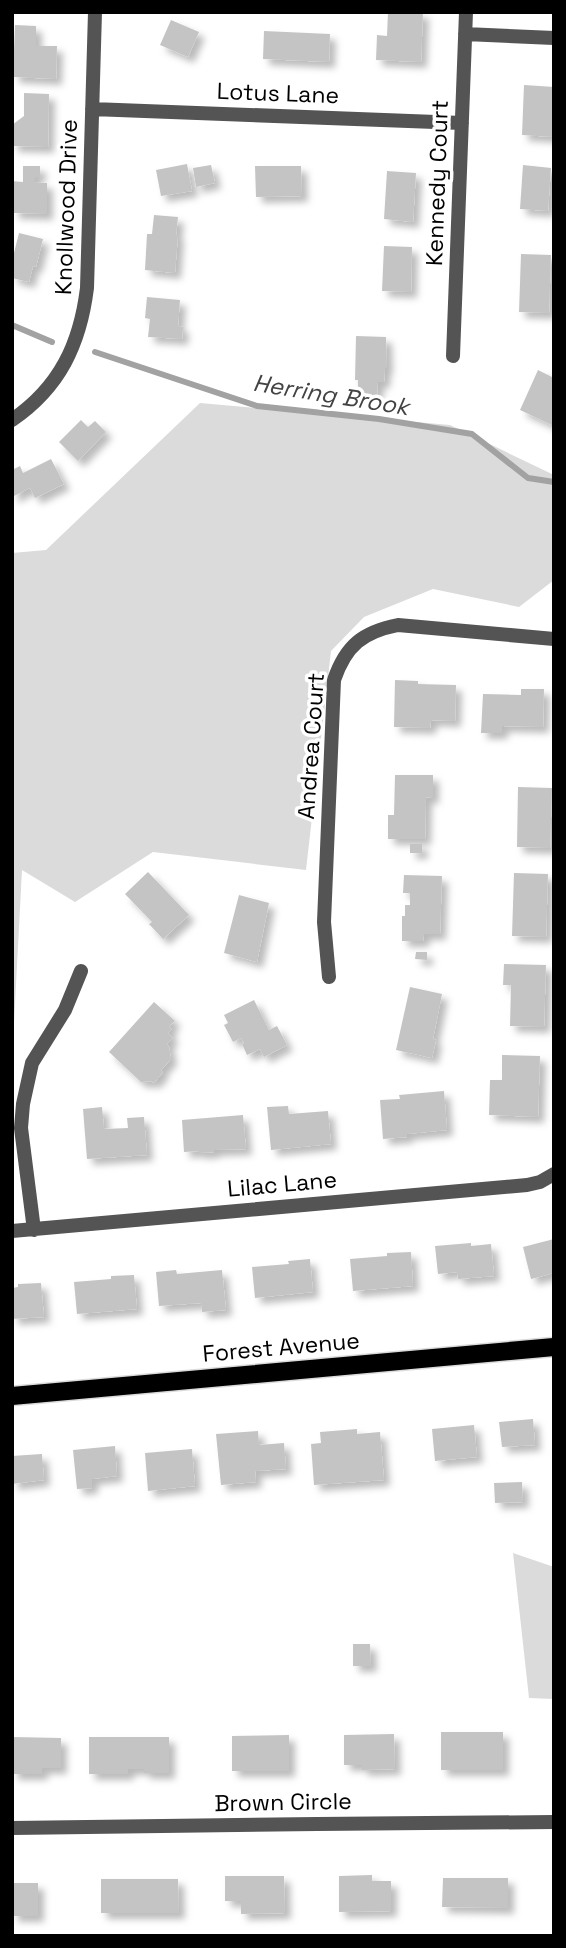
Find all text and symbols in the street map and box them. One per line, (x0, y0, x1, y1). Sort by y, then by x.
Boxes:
street label: Lotus Lane (216, 76, 340, 110)
street label: Kennedy Court (419, 99, 455, 267)
street label: Knollwood Drive (48, 118, 84, 296)
water label: Herring Brook (251, 367, 414, 423)
street label: Andrea Court (291, 672, 331, 820)
street label: Lilac Lane (226, 1164, 338, 1204)
street label: Forest Avenue (201, 1325, 361, 1369)
street label: Brown Circle (214, 1786, 352, 1818)

